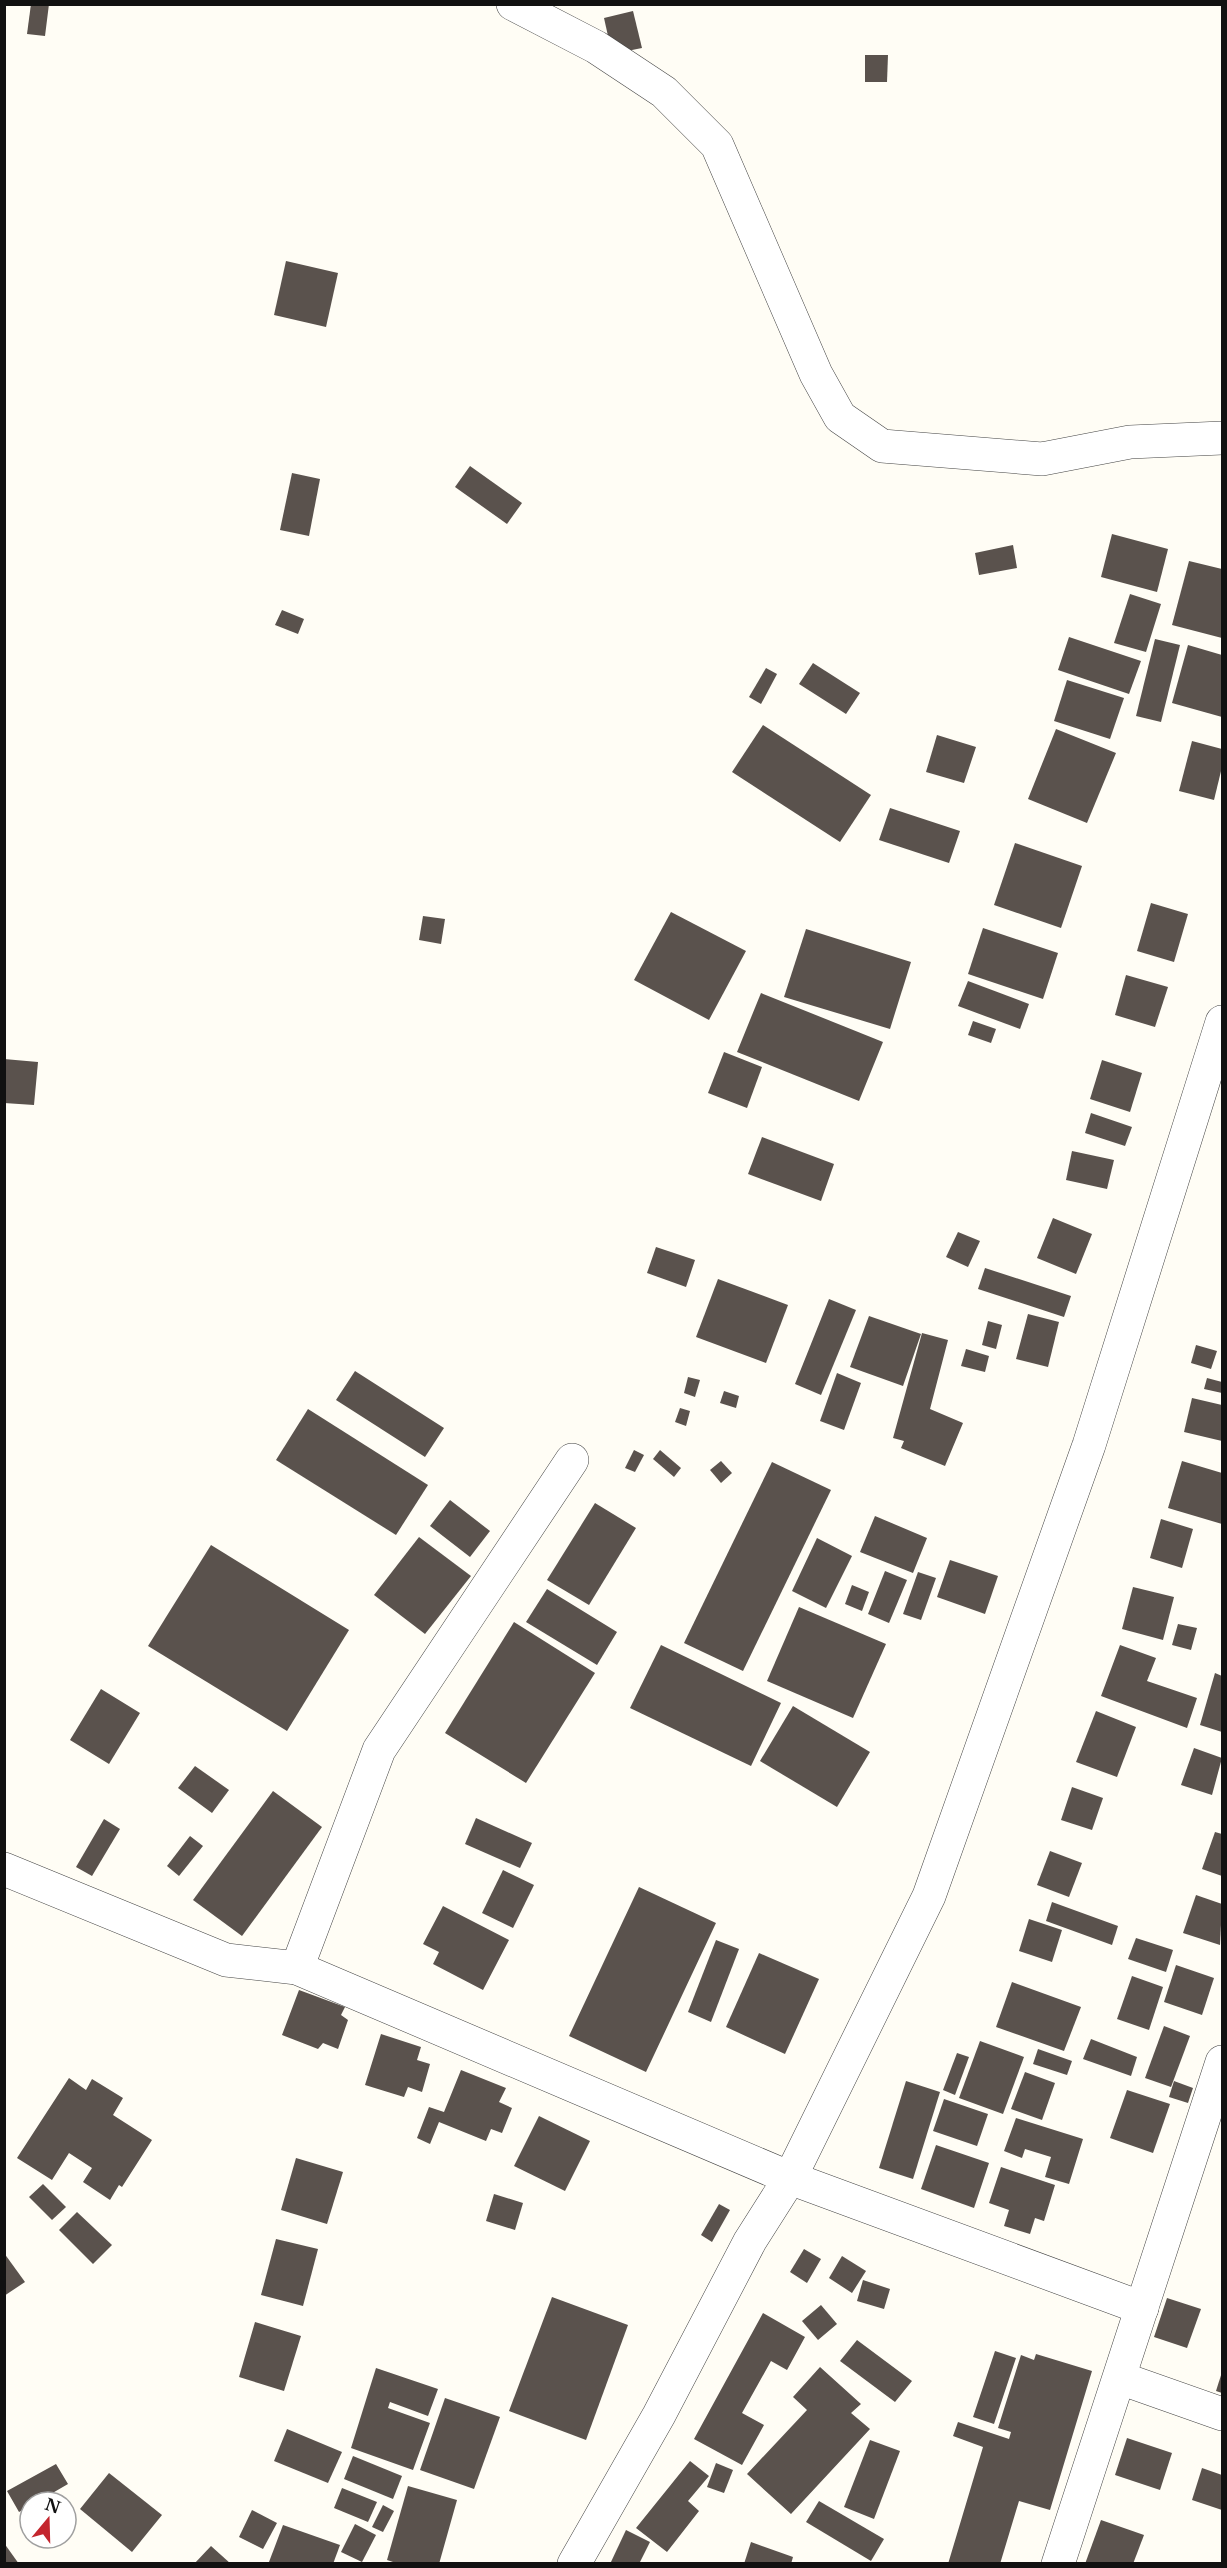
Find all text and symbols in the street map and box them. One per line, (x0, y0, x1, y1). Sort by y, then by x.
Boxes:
north arrow (18, 2490, 78, 2550)
text: N (43, 2494, 63, 2518)

